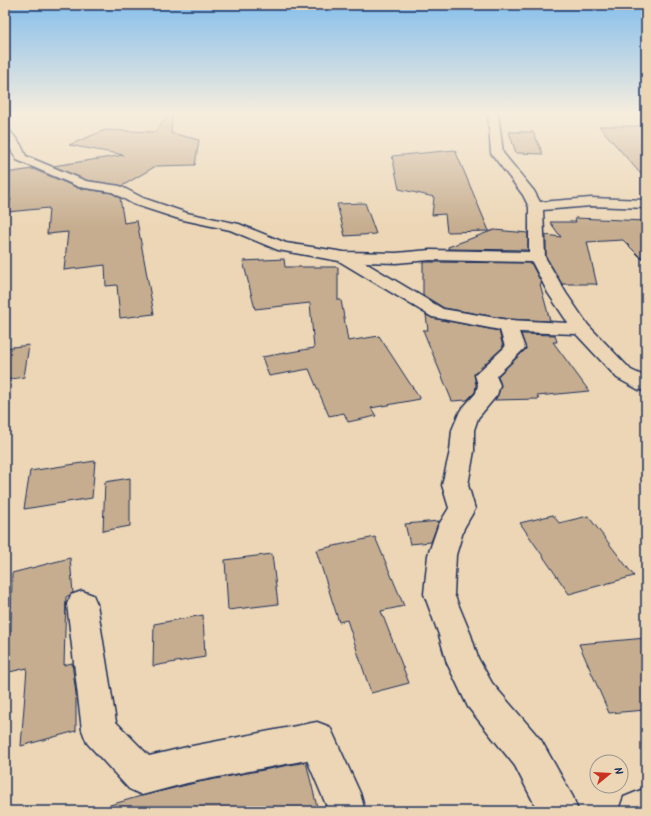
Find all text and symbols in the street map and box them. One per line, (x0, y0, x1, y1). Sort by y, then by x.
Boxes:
north arrow (589, 754, 629, 794)
text: N (608, 765, 627, 777)

